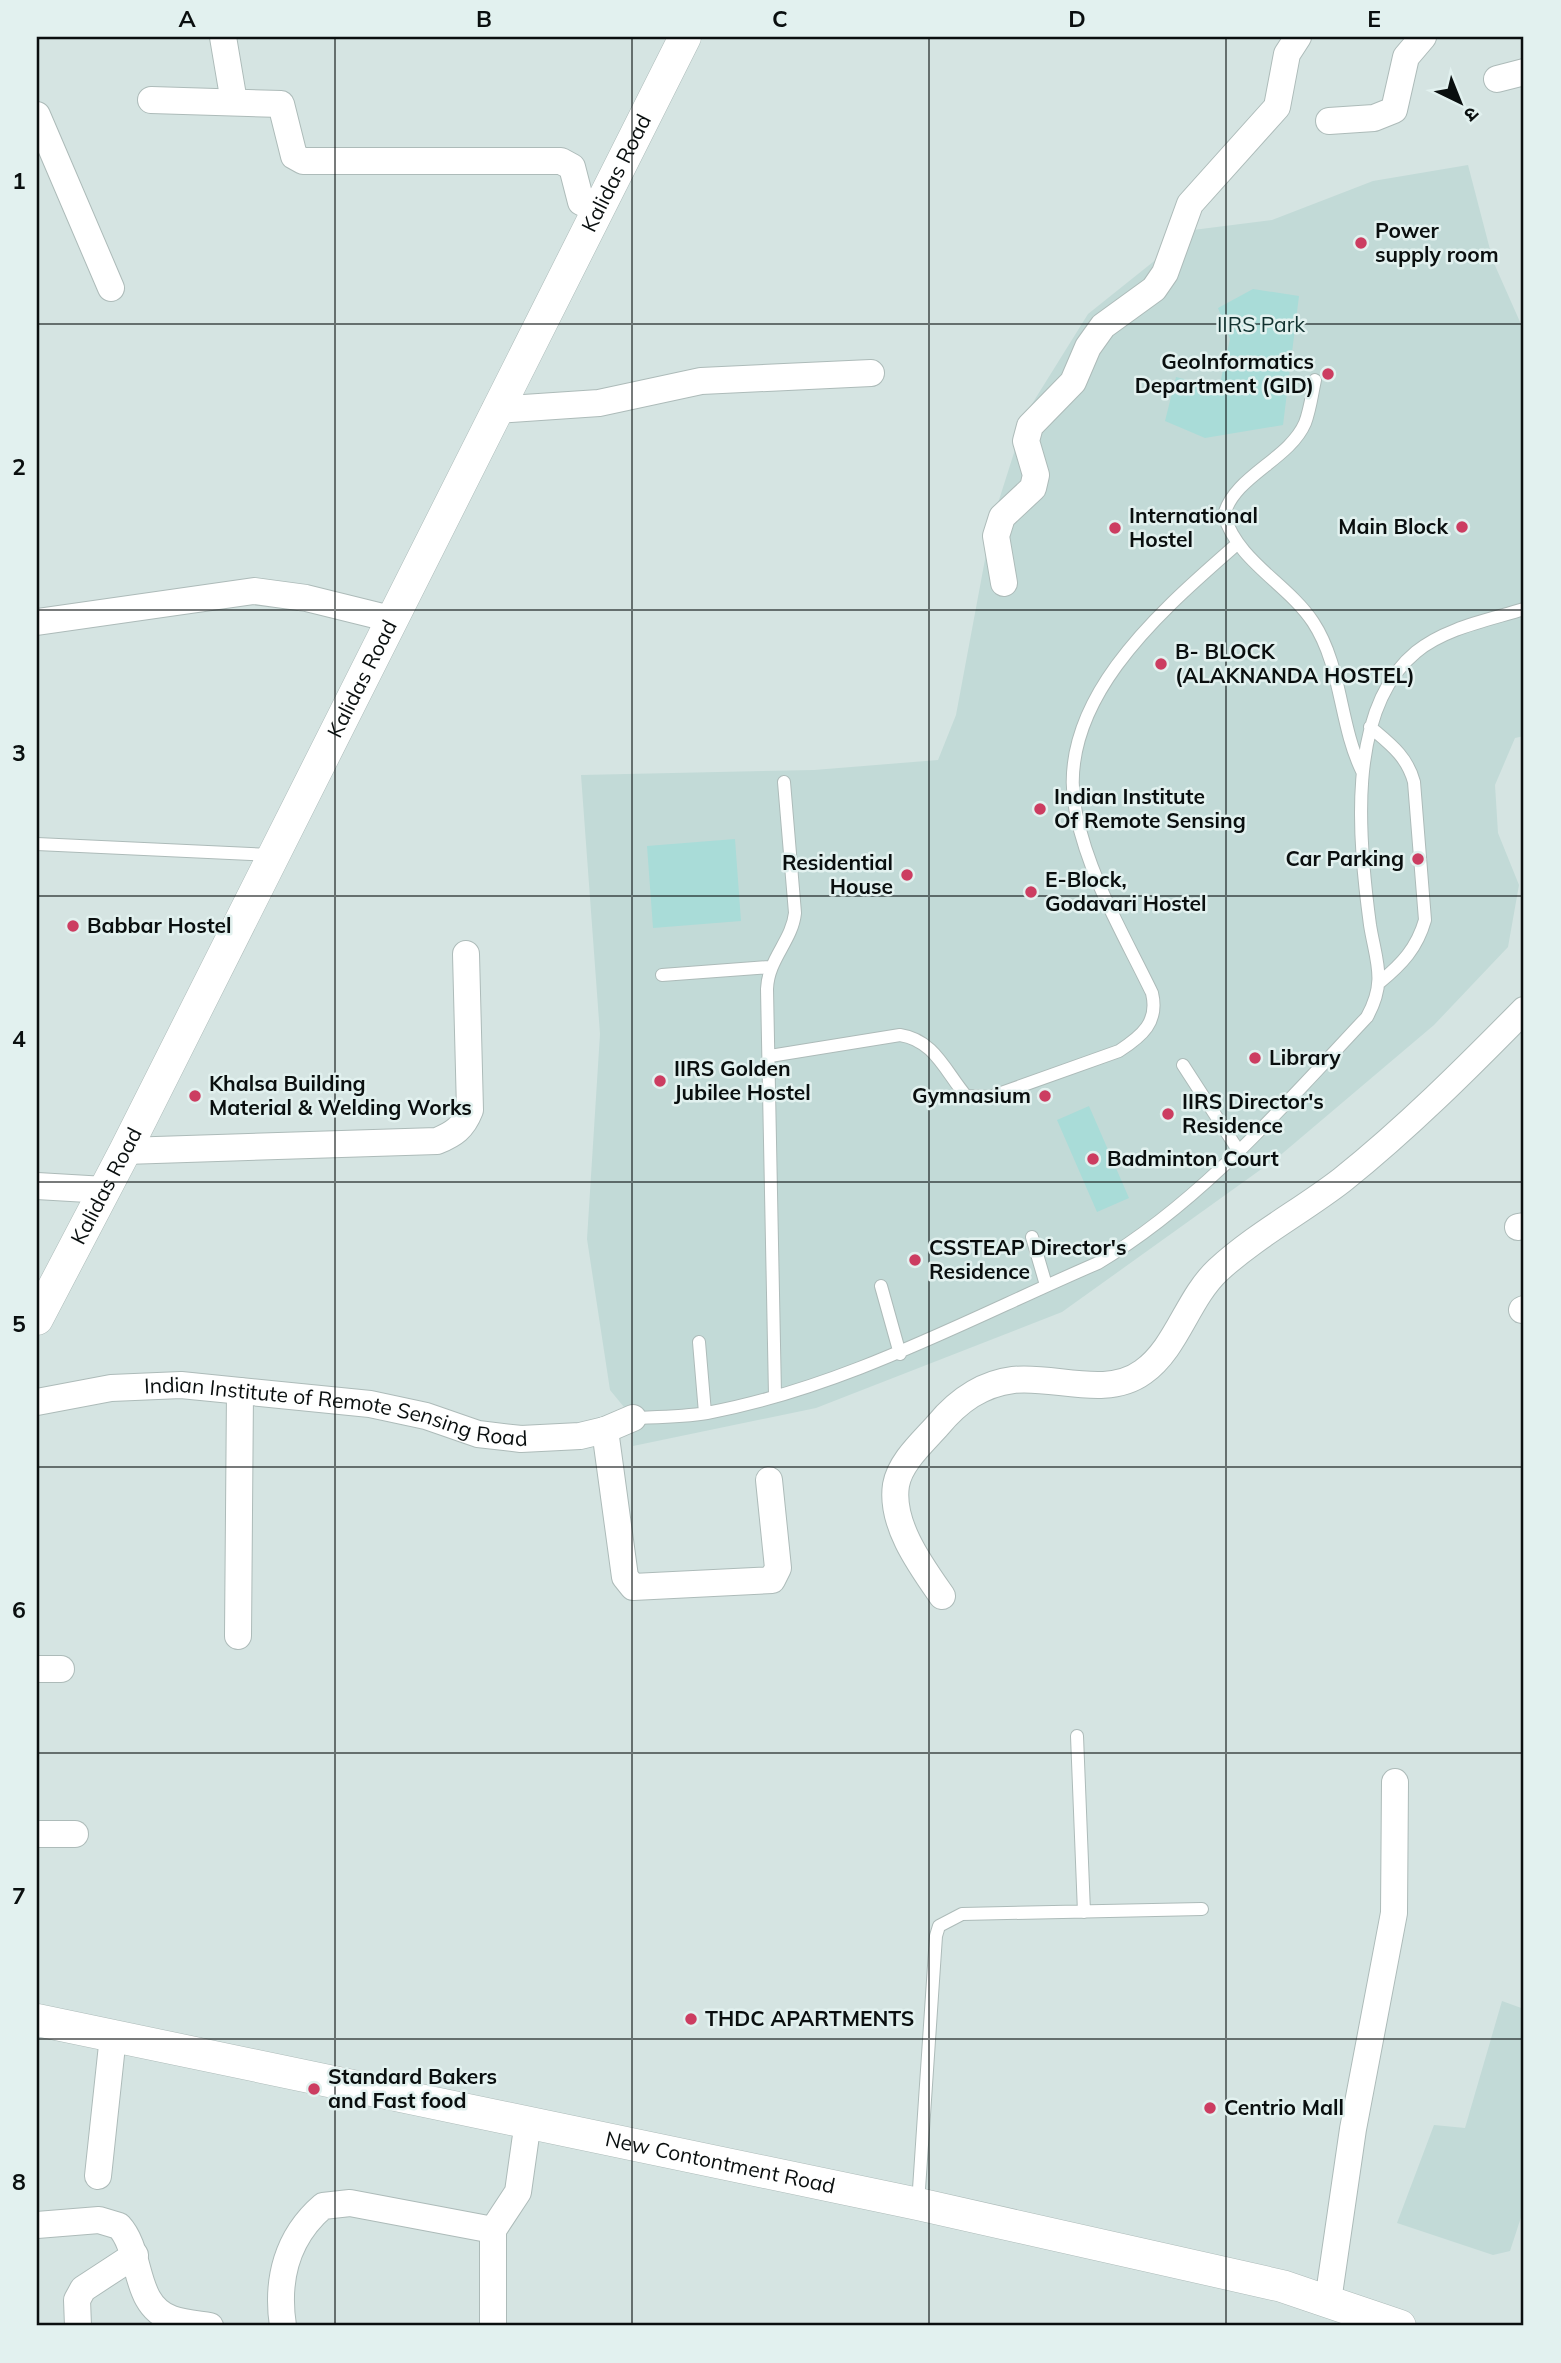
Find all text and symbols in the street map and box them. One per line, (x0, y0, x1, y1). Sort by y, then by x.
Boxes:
text: A (178, 4, 196, 33)
text: B (476, 4, 492, 33)
text: C (772, 4, 788, 33)
text: D (1068, 4, 1086, 33)
text: E (1367, 4, 1381, 33)
north arrow (1424, 66, 1494, 136)
text: उ (1459, 102, 1484, 128)
street label: Kalidas Road (575, 110, 656, 236)
text: 1 (12, 166, 26, 195)
place label: Power supply room (1375, 217, 1499, 267)
marker: Power supply room (1353, 235, 1369, 251)
park label: IIRS Park (1217, 311, 1305, 337)
place label: GeoInformatics Department (GID) (1135, 348, 1314, 398)
marker: GeoInformatics Department (GID) (1320, 366, 1336, 382)
text: 2 (12, 452, 26, 481)
place label: International Hostel (1129, 502, 1258, 552)
place label: Main Block (1338, 513, 1448, 539)
marker: Main Block (1454, 519, 1470, 535)
marker: International Hostel (1107, 520, 1123, 536)
street label: Kalidas Road (321, 615, 402, 742)
place label: B- BLOCK (ALAKNANDA HOSTEL) (1175, 638, 1415, 688)
marker: B- BLOCK (ALAKNANDA HOSTEL) (1153, 656, 1169, 672)
text: 3 (12, 738, 26, 767)
place label: Indian Institute Of Remote Sensing (1054, 783, 1246, 833)
marker: Indian Institute Of Remote Sensing (1032, 801, 1048, 817)
place label: Car Parking (1285, 845, 1404, 871)
place label: Residential House (782, 849, 893, 899)
marker: Car Parking (1410, 851, 1426, 867)
place label: E-Block, Godavari Hostel (1045, 866, 1207, 916)
marker: Residential House (899, 867, 915, 883)
marker: E-Block, Godavari Hostel (1023, 884, 1039, 900)
place label: Babbar Hostel (87, 912, 232, 938)
marker: Babbar Hostel (65, 918, 81, 934)
text: 4 (12, 1024, 26, 1053)
place label: Library (1269, 1044, 1341, 1070)
marker: Library (1247, 1050, 1263, 1066)
place label: IIRS Golden Jubilee Hostel (674, 1055, 811, 1105)
place label: Khalsa Building Material & Welding Works (209, 1070, 472, 1120)
marker: IIRS Golden Jubilee Hostel (652, 1073, 668, 1089)
place label: Gymnasium (912, 1082, 1031, 1108)
marker: Khalsa Building Material & Welding Works (187, 1088, 203, 1104)
marker: Gymnasium (1037, 1088, 1053, 1104)
place label: IIRS Director's Residence (1182, 1088, 1324, 1138)
marker: IIRS Director's Residence (1160, 1106, 1176, 1122)
street label: Kalidas Road (64, 1123, 147, 1249)
place label: Badminton Court (1107, 1145, 1279, 1171)
marker: Badminton Court (1085, 1151, 1101, 1167)
place label: CSSTEAP Director's Residence (929, 1234, 1126, 1284)
marker: CSSTEAP Director's Residence (907, 1252, 923, 1268)
text: 5 (12, 1309, 26, 1338)
street label: Indian Institute of Remote Sensing Road (144, 1371, 528, 1451)
text: 6 (12, 1595, 26, 1624)
text: 7 (12, 1881, 26, 1910)
place label: THDC APARTMENTS (705, 2005, 914, 2031)
marker: THDC APARTMENTS (683, 2011, 699, 2027)
place label: Standard Bakers and Fast food (328, 2063, 497, 2113)
marker: Standard Bakers and Fast food (306, 2081, 322, 2097)
place label: Centrio Mall (1224, 2094, 1344, 2120)
marker: Centrio Mall (1202, 2100, 1218, 2116)
street label: New Contontment Road (603, 2125, 838, 2198)
text: 8 (12, 2167, 26, 2196)

